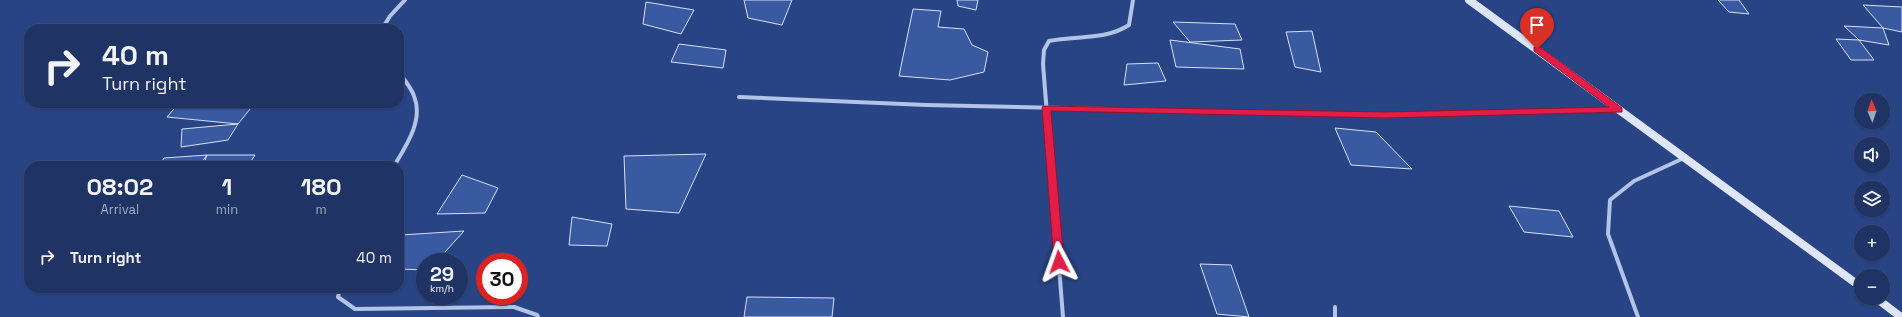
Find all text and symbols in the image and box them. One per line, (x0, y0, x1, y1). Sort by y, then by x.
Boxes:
pin (1520, 8, 1554, 49)
icon: arrive (1526, 14, 1548, 36)
text: 40 m (102, 37, 169, 73)
icon: right (36, 40, 88, 92)
text: Turn right (102, 72, 186, 95)
north arrow (1854, 93, 1890, 129)
map controls (1854, 93, 1890, 305)
button: sound (1854, 137, 1890, 173)
text: 08:02 (86, 171, 153, 202)
text: 1 (222, 171, 232, 202)
text: 180 (301, 171, 341, 202)
button: layers (1854, 181, 1890, 217)
text: Arrival (101, 201, 139, 218)
text: min (216, 201, 238, 218)
text: m (315, 201, 327, 218)
button: + (1854, 225, 1890, 261)
position arrow (1038, 241, 1080, 283)
icon: right (36, 246, 58, 268)
text: Turn right (70, 248, 141, 267)
text: 40 m (356, 248, 392, 267)
speed limit sign: 30 (476, 253, 528, 305)
text: 29 (430, 261, 454, 287)
button: − (1854, 269, 1890, 305)
text: km/h (430, 282, 454, 295)

